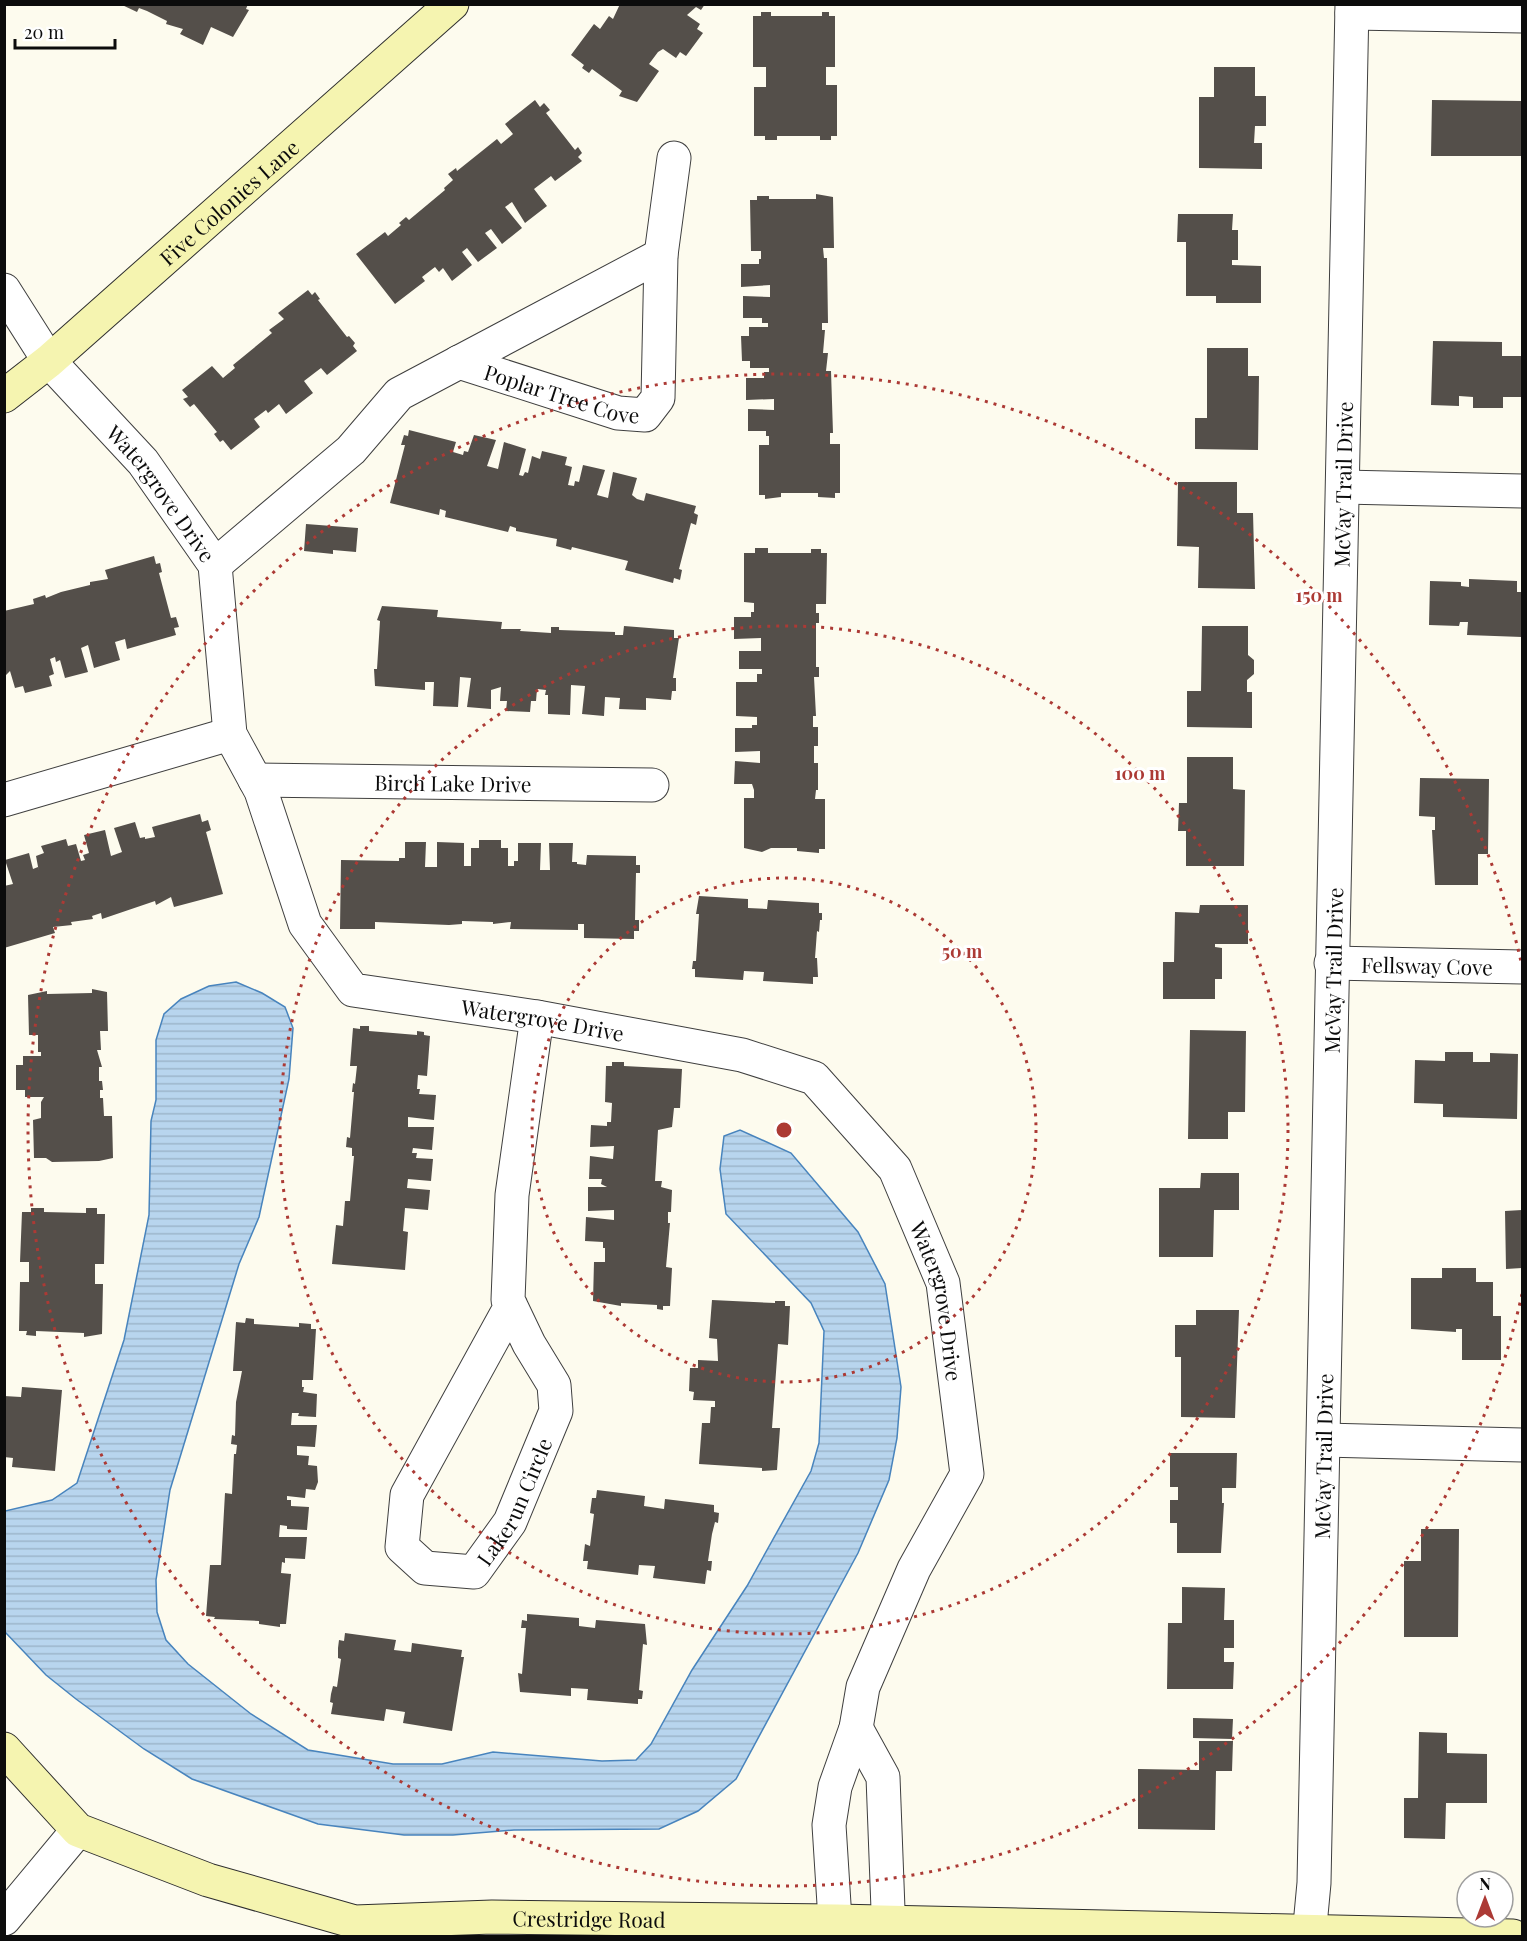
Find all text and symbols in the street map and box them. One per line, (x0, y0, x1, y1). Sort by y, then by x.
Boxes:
scale bar (15, 12, 116, 50)
text: 20 m (24, 20, 64, 44)
street label: Five Colonies Lane (153, 133, 304, 271)
street label: Poplar Tree Cove (481, 357, 640, 429)
street label: McVay Trail Drive (1327, 401, 1358, 568)
street label: Watergrove Drive (100, 418, 222, 567)
text: 150 m (1295, 583, 1343, 607)
text: 100 m (1115, 761, 1166, 785)
street label: Birch Lake Drive (374, 768, 532, 797)
street label: McVay Trail Drive (1317, 887, 1348, 1054)
text: 50 m (942, 939, 983, 963)
street label: Fellsway Cove (1361, 950, 1493, 980)
street label: Watergrove Drive (459, 992, 626, 1047)
centre of rings (774, 1120, 794, 1140)
street label: Watergrove Drive (904, 1216, 969, 1383)
street label: McVay Trail Drive (1307, 1373, 1338, 1540)
street label: Lakerun Circle (469, 1433, 557, 1571)
north arrow (1455, 1869, 1515, 1929)
text: N (1479, 1873, 1491, 1894)
street label: Crestridge Road (512, 1903, 666, 1933)

